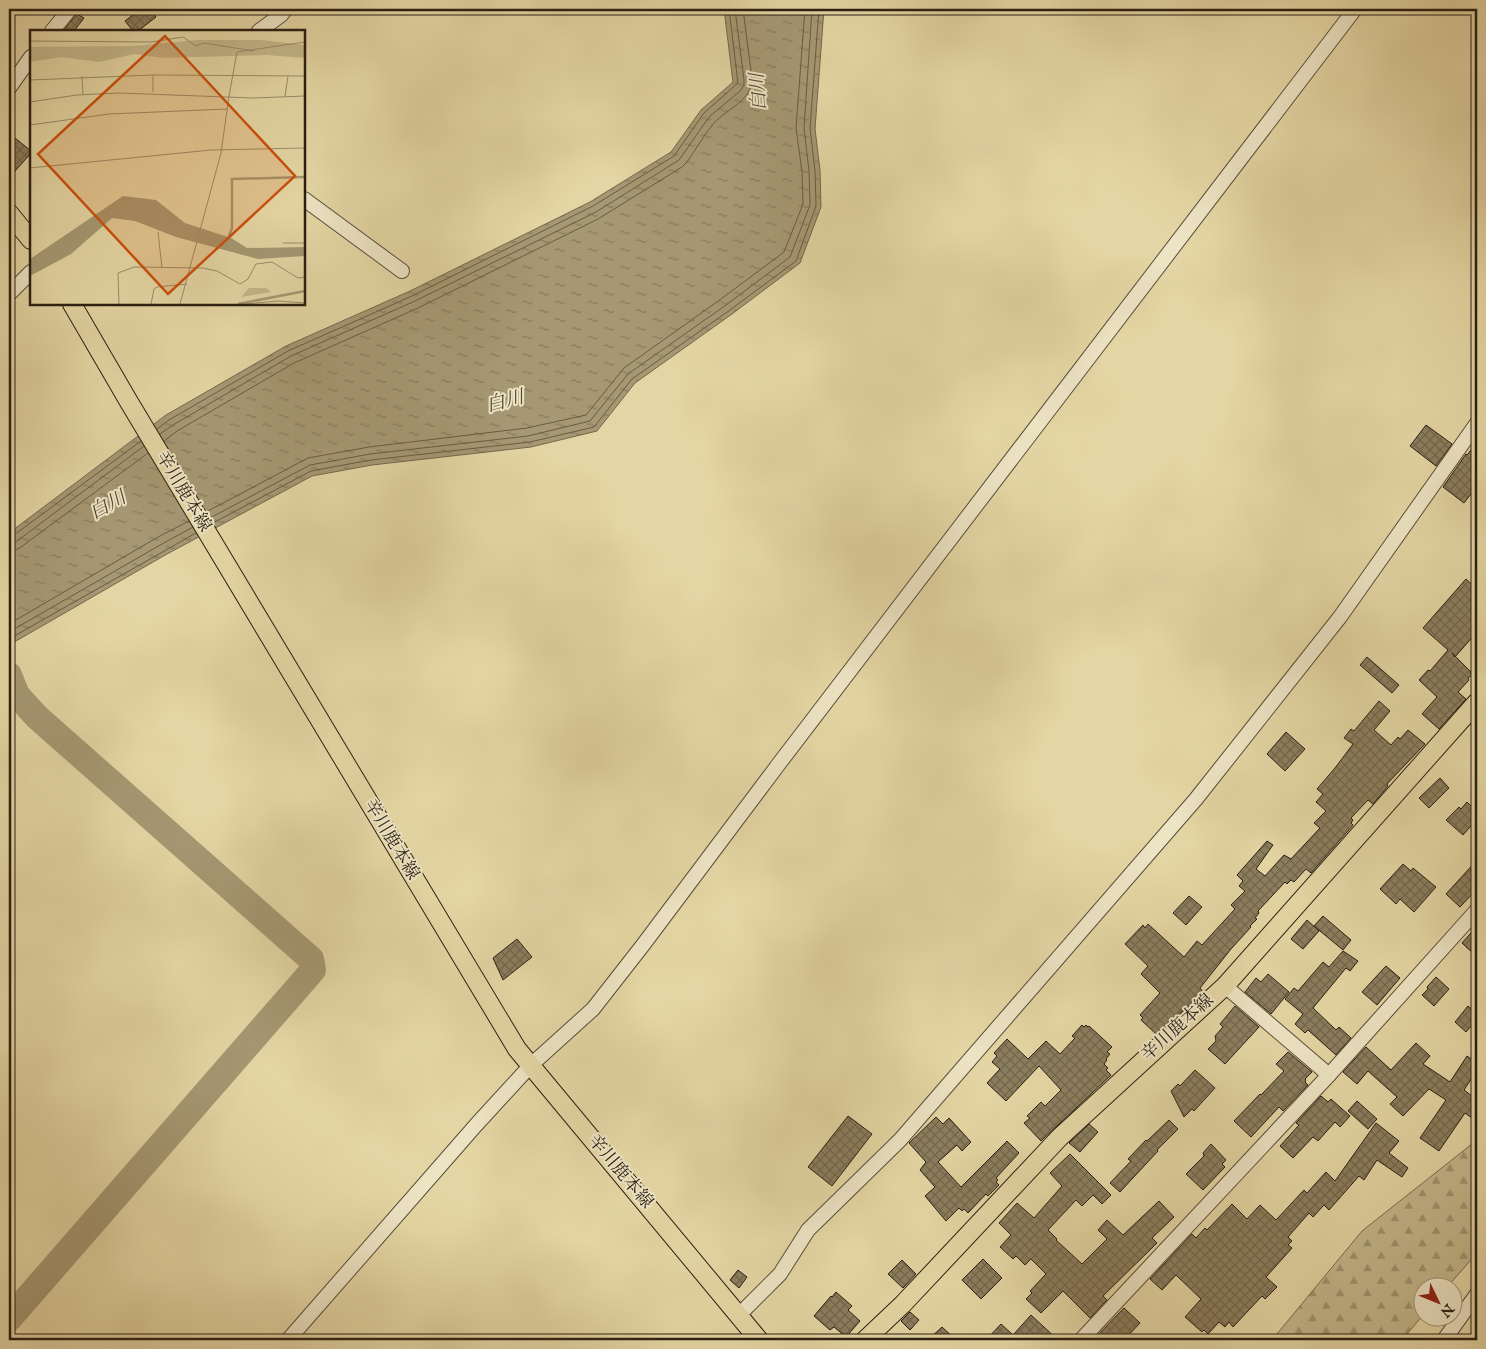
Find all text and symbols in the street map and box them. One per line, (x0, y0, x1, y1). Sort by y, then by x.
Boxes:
inset map (30, 30, 305, 305)
water label: 白川 (746, 70, 772, 112)
water label: 白川 (484, 385, 528, 418)
street label: 辛川鹿本線 (150, 448, 216, 536)
water label: 白川 (86, 485, 132, 526)
street label: 辛川鹿本線 (358, 796, 424, 884)
street label: 辛川鹿本線 (1137, 989, 1219, 1067)
street label: 辛川鹿本線 (582, 1130, 658, 1214)
north arrow (1414, 1276, 1464, 1326)
text: N (1436, 1299, 1458, 1321)

